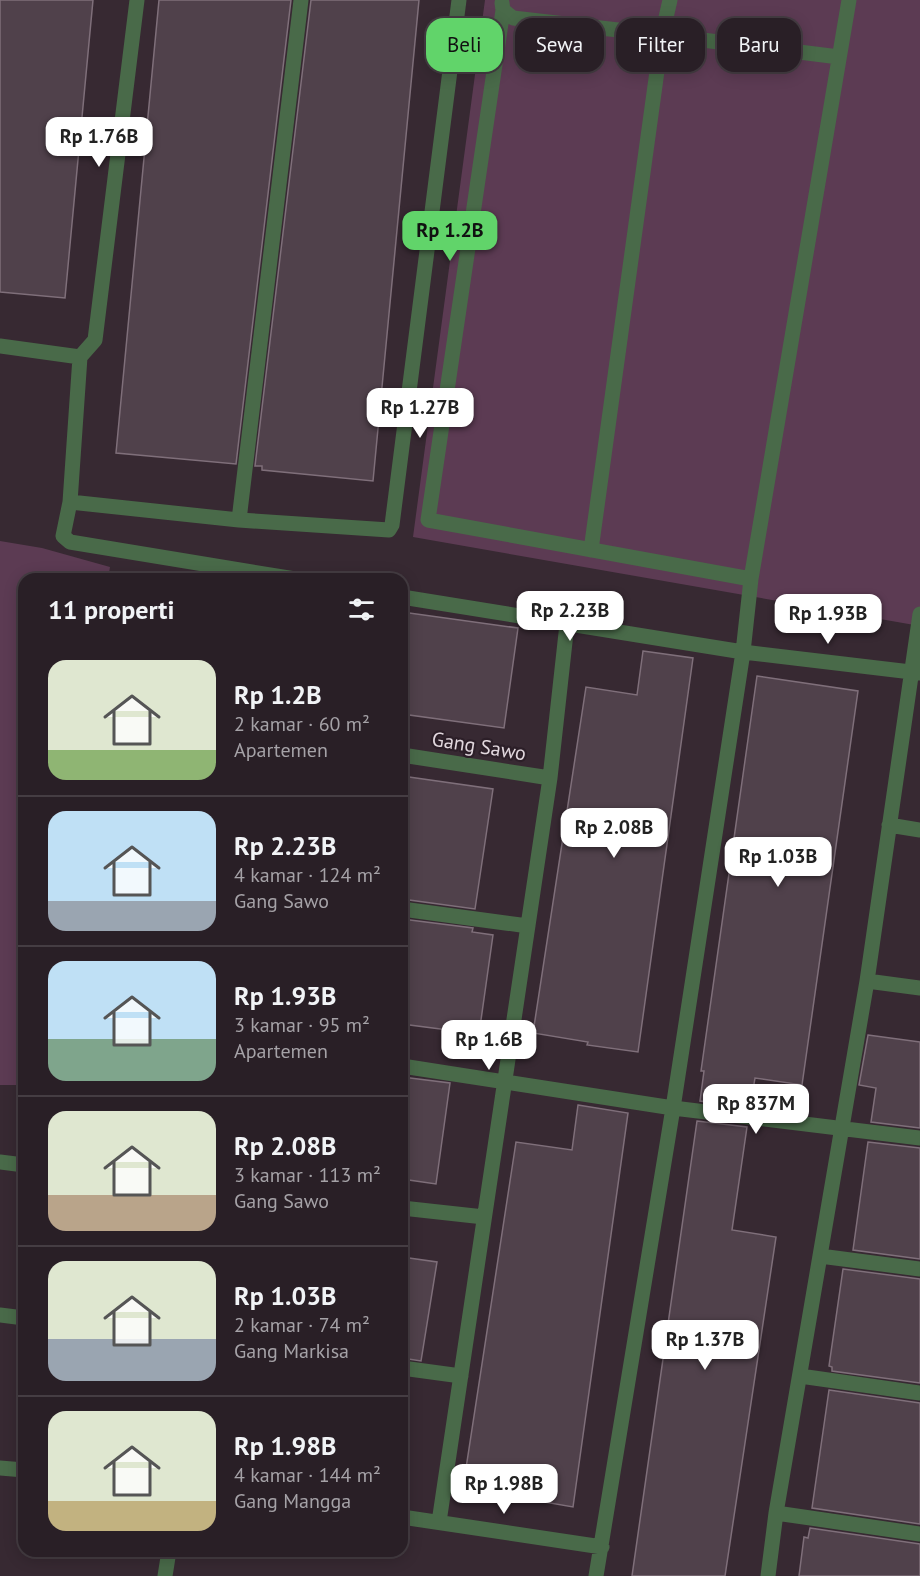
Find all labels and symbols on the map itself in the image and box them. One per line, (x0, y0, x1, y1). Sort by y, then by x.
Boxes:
pin: Rp 1.76B (37, 117, 161, 168)
pin: Rp 1.2B (395, 211, 505, 262)
pin: Rp 1.27B (358, 388, 482, 439)
pin: Rp 2.23B (508, 591, 632, 642)
pin: Rp 1.93B (766, 594, 890, 645)
street label: Gang Sawo (430, 726, 528, 766)
pin: Rp 2.08B (552, 808, 676, 859)
pin: Rp 1.03B (716, 837, 840, 888)
pin: Rp 1.6B (434, 1020, 544, 1071)
pin: Rp 837M (701, 1084, 811, 1135)
pin: Rp 1.37B (643, 1320, 767, 1371)
pin: Rp 1.98B (442, 1464, 566, 1515)

